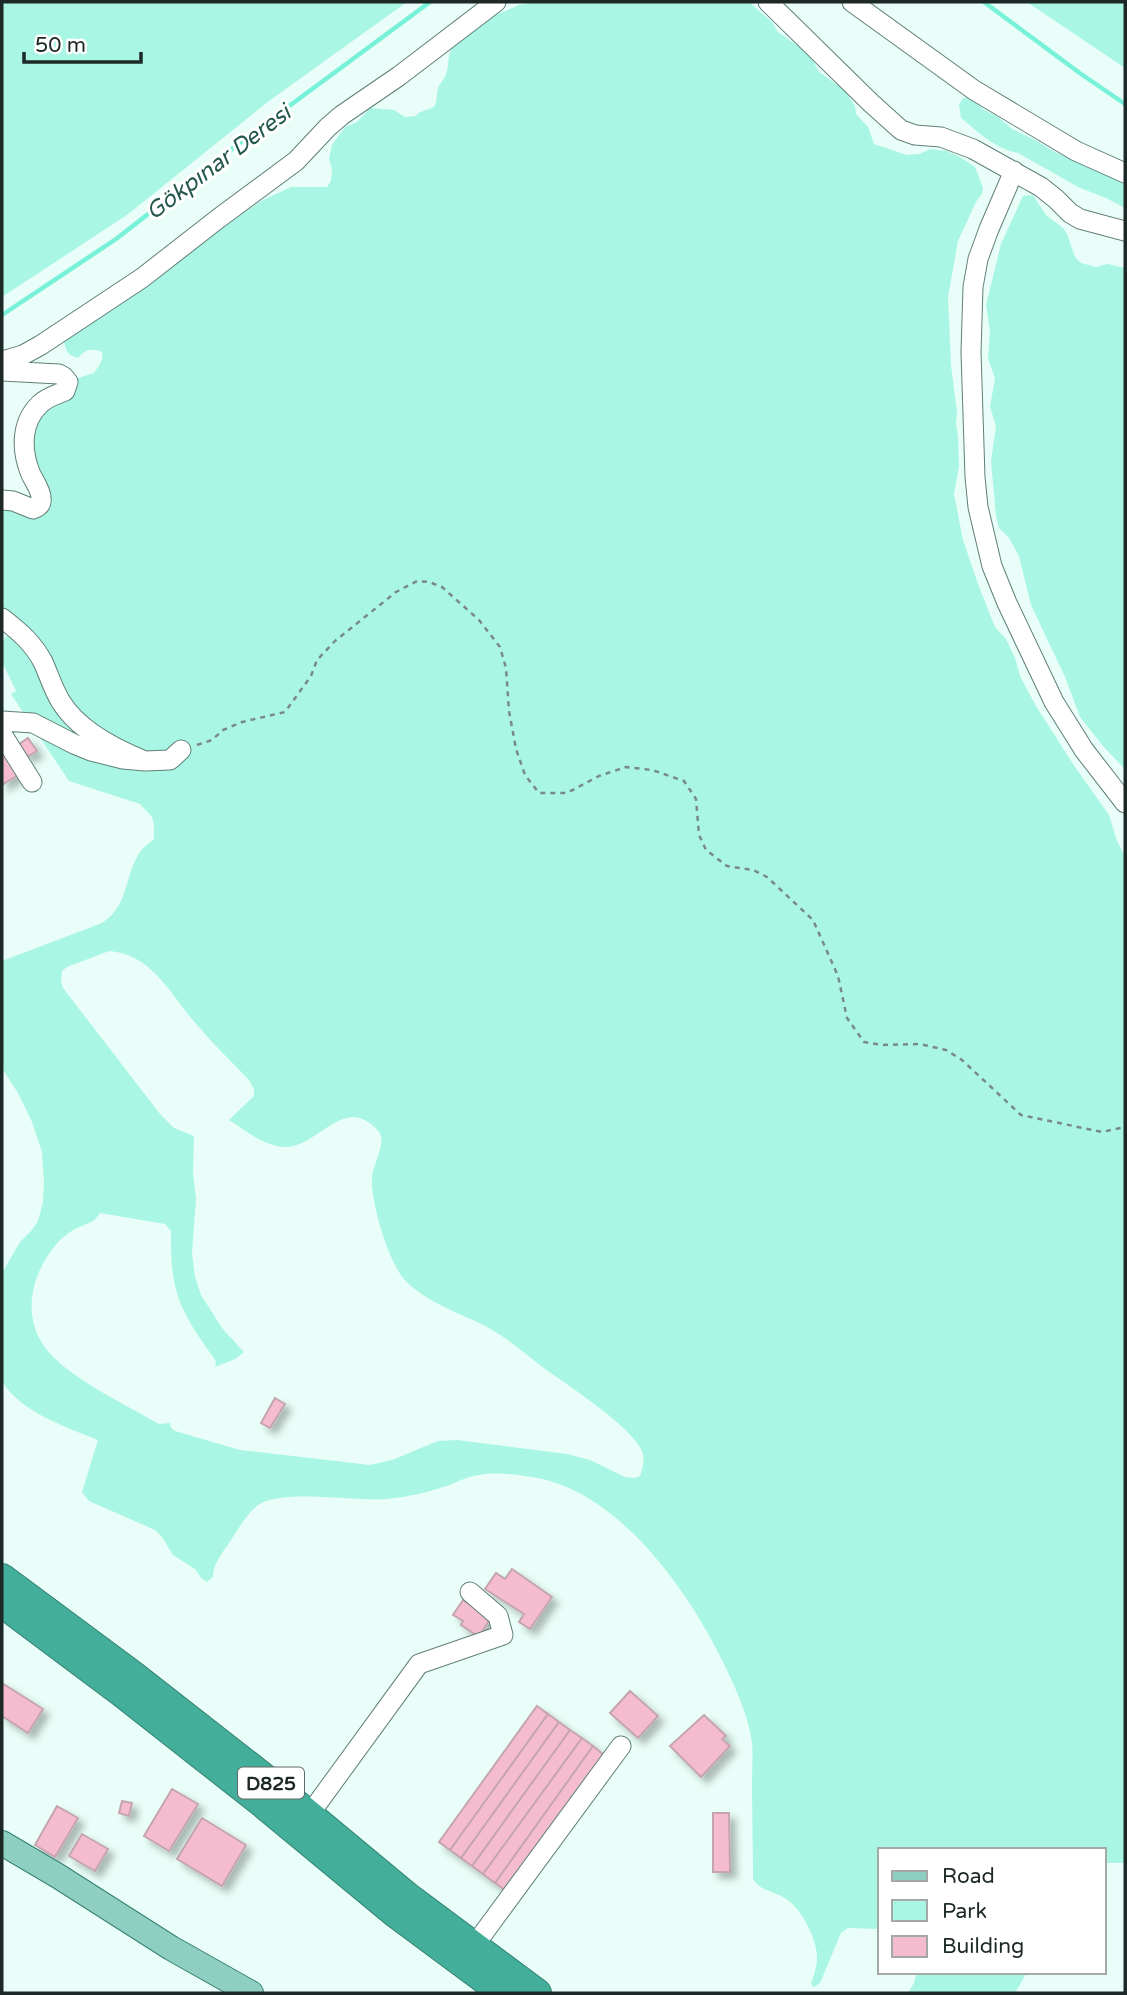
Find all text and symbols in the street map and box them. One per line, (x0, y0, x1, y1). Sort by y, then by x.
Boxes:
scale bar (24, 21, 142, 65)
text: 50 m (35, 33, 86, 58)
water label: Gökpınar Deresi (141, 97, 299, 226)
road number: D825 (238, 1768, 304, 1798)
legend (878, 1848, 1106, 1974)
text: Road (942, 1864, 995, 1889)
text: Park (942, 1899, 987, 1924)
text: Building (942, 1934, 1024, 1959)

